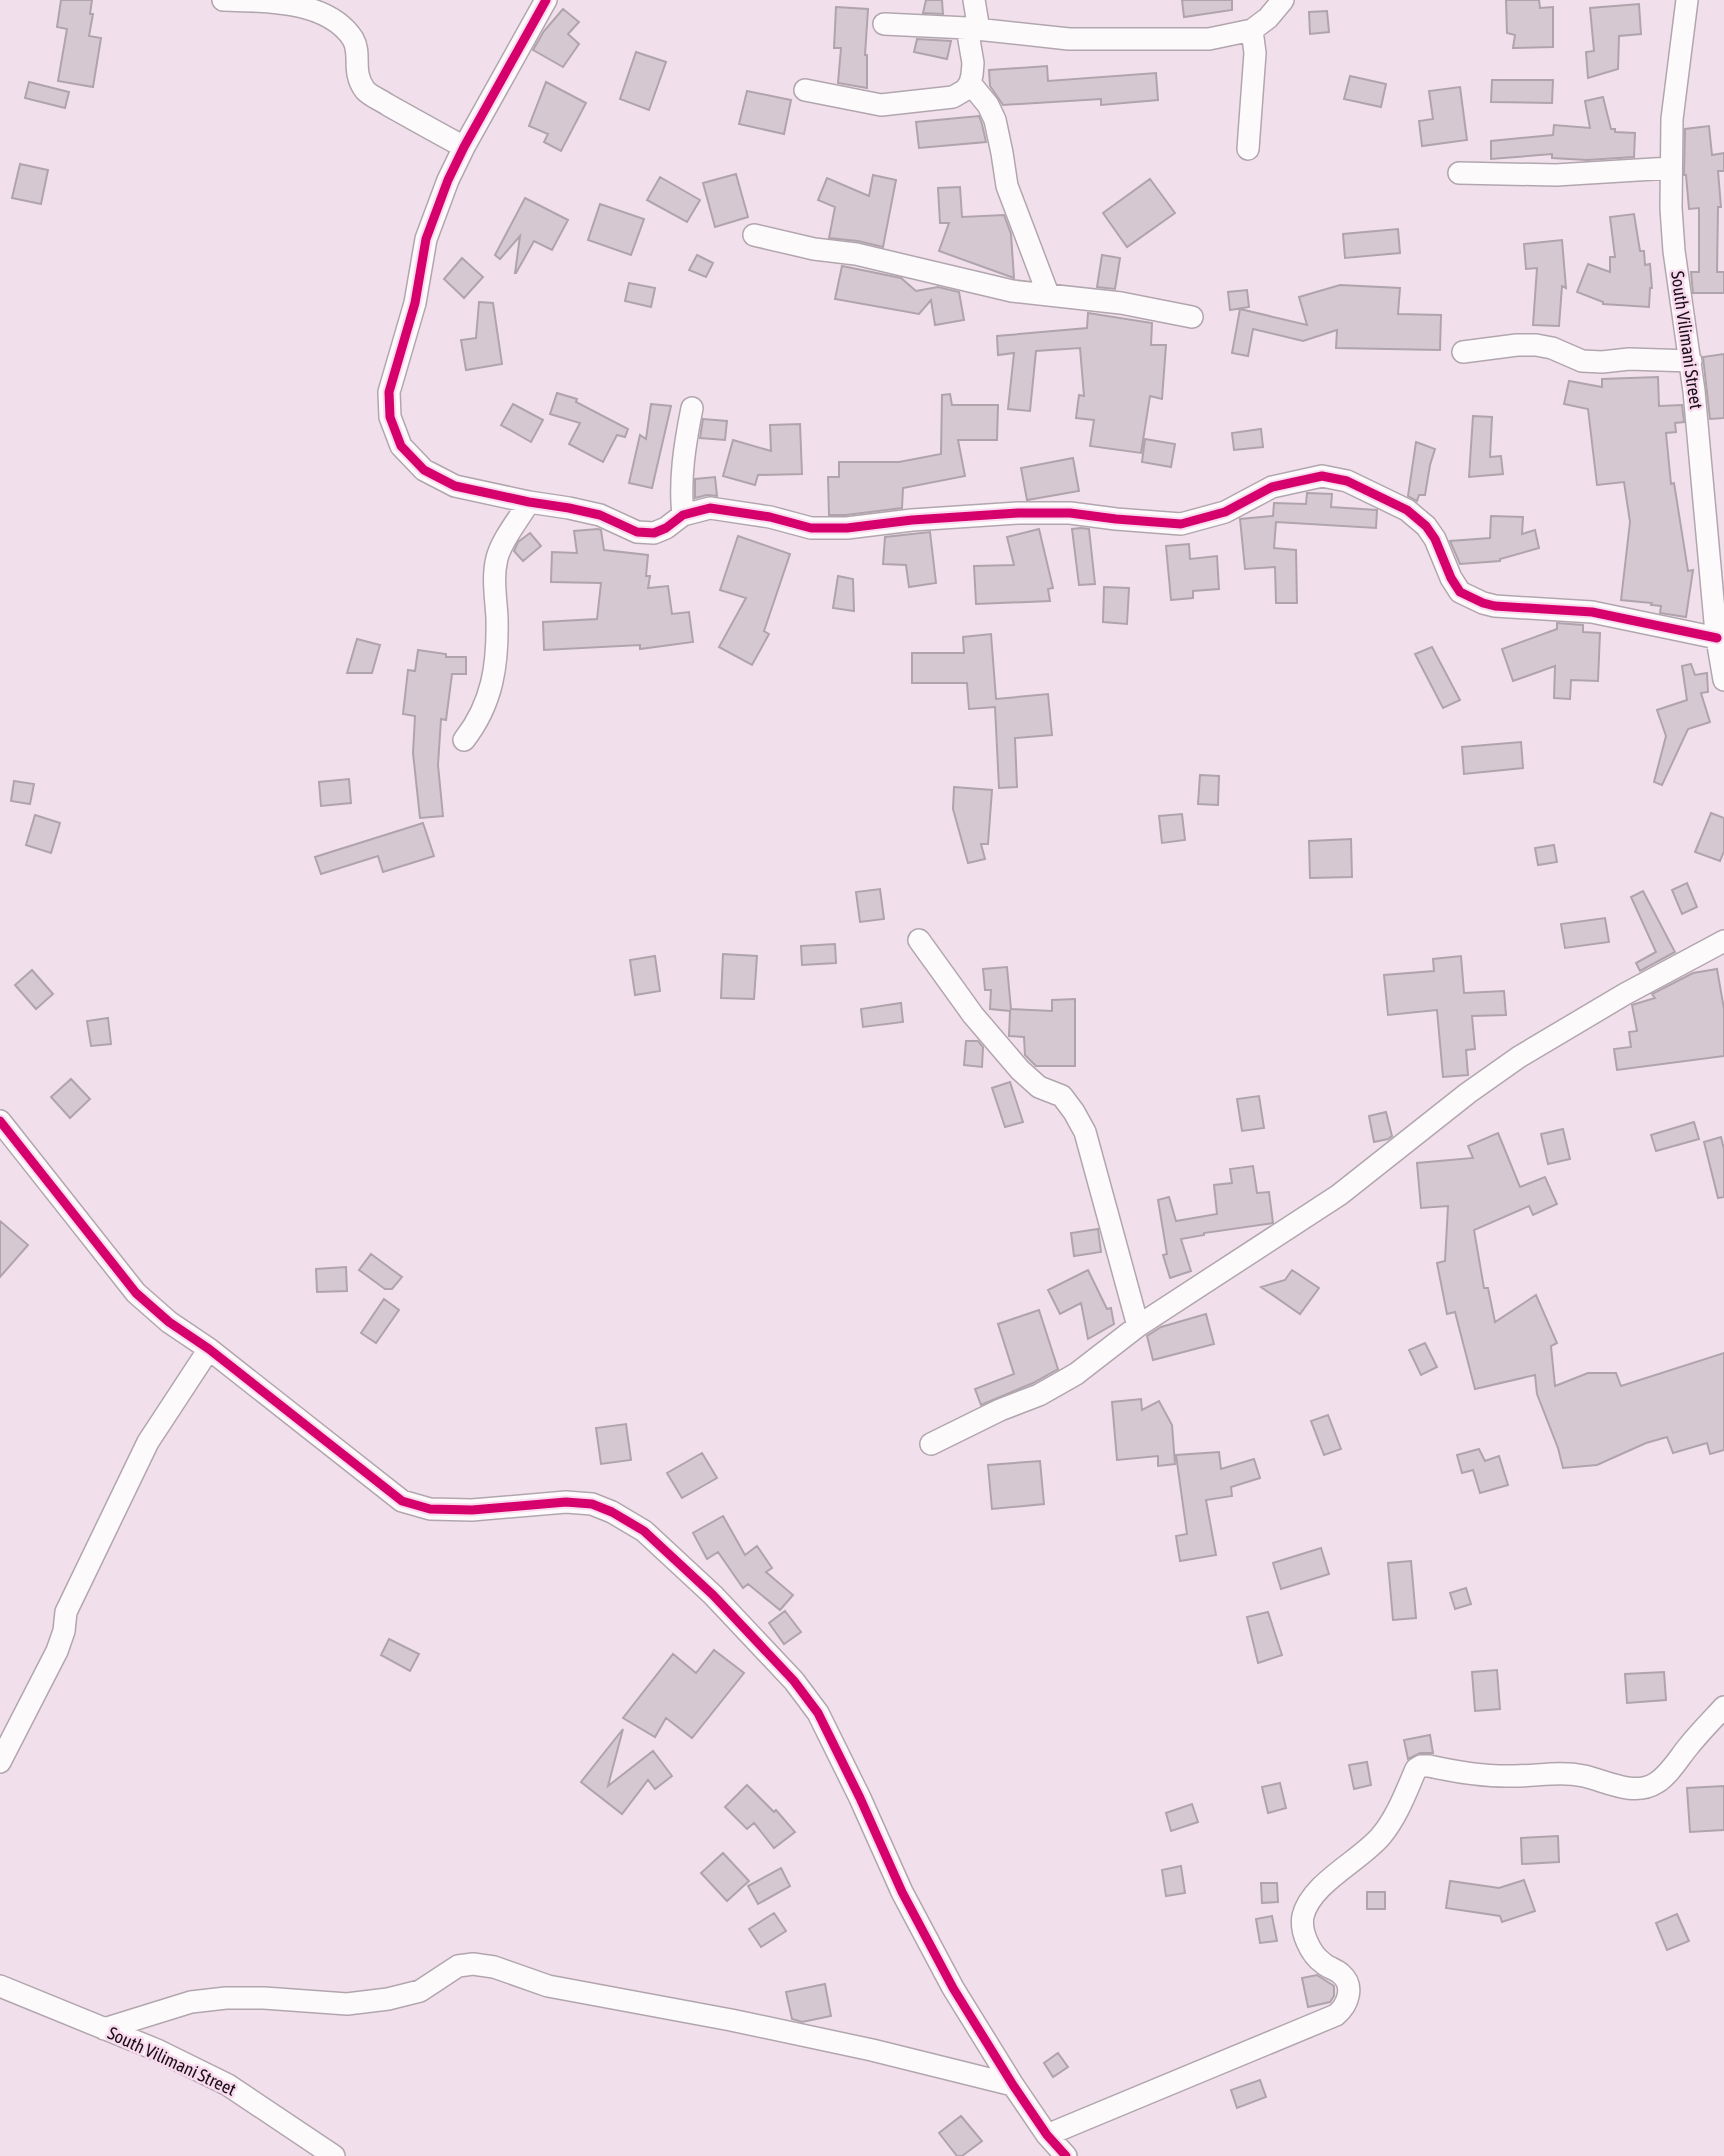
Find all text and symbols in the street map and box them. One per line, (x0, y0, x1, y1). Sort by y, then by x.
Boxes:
street label: South Vilimani Street (1667, 270, 1707, 410)
street label: South Vilimani Street (105, 2022, 239, 2100)

